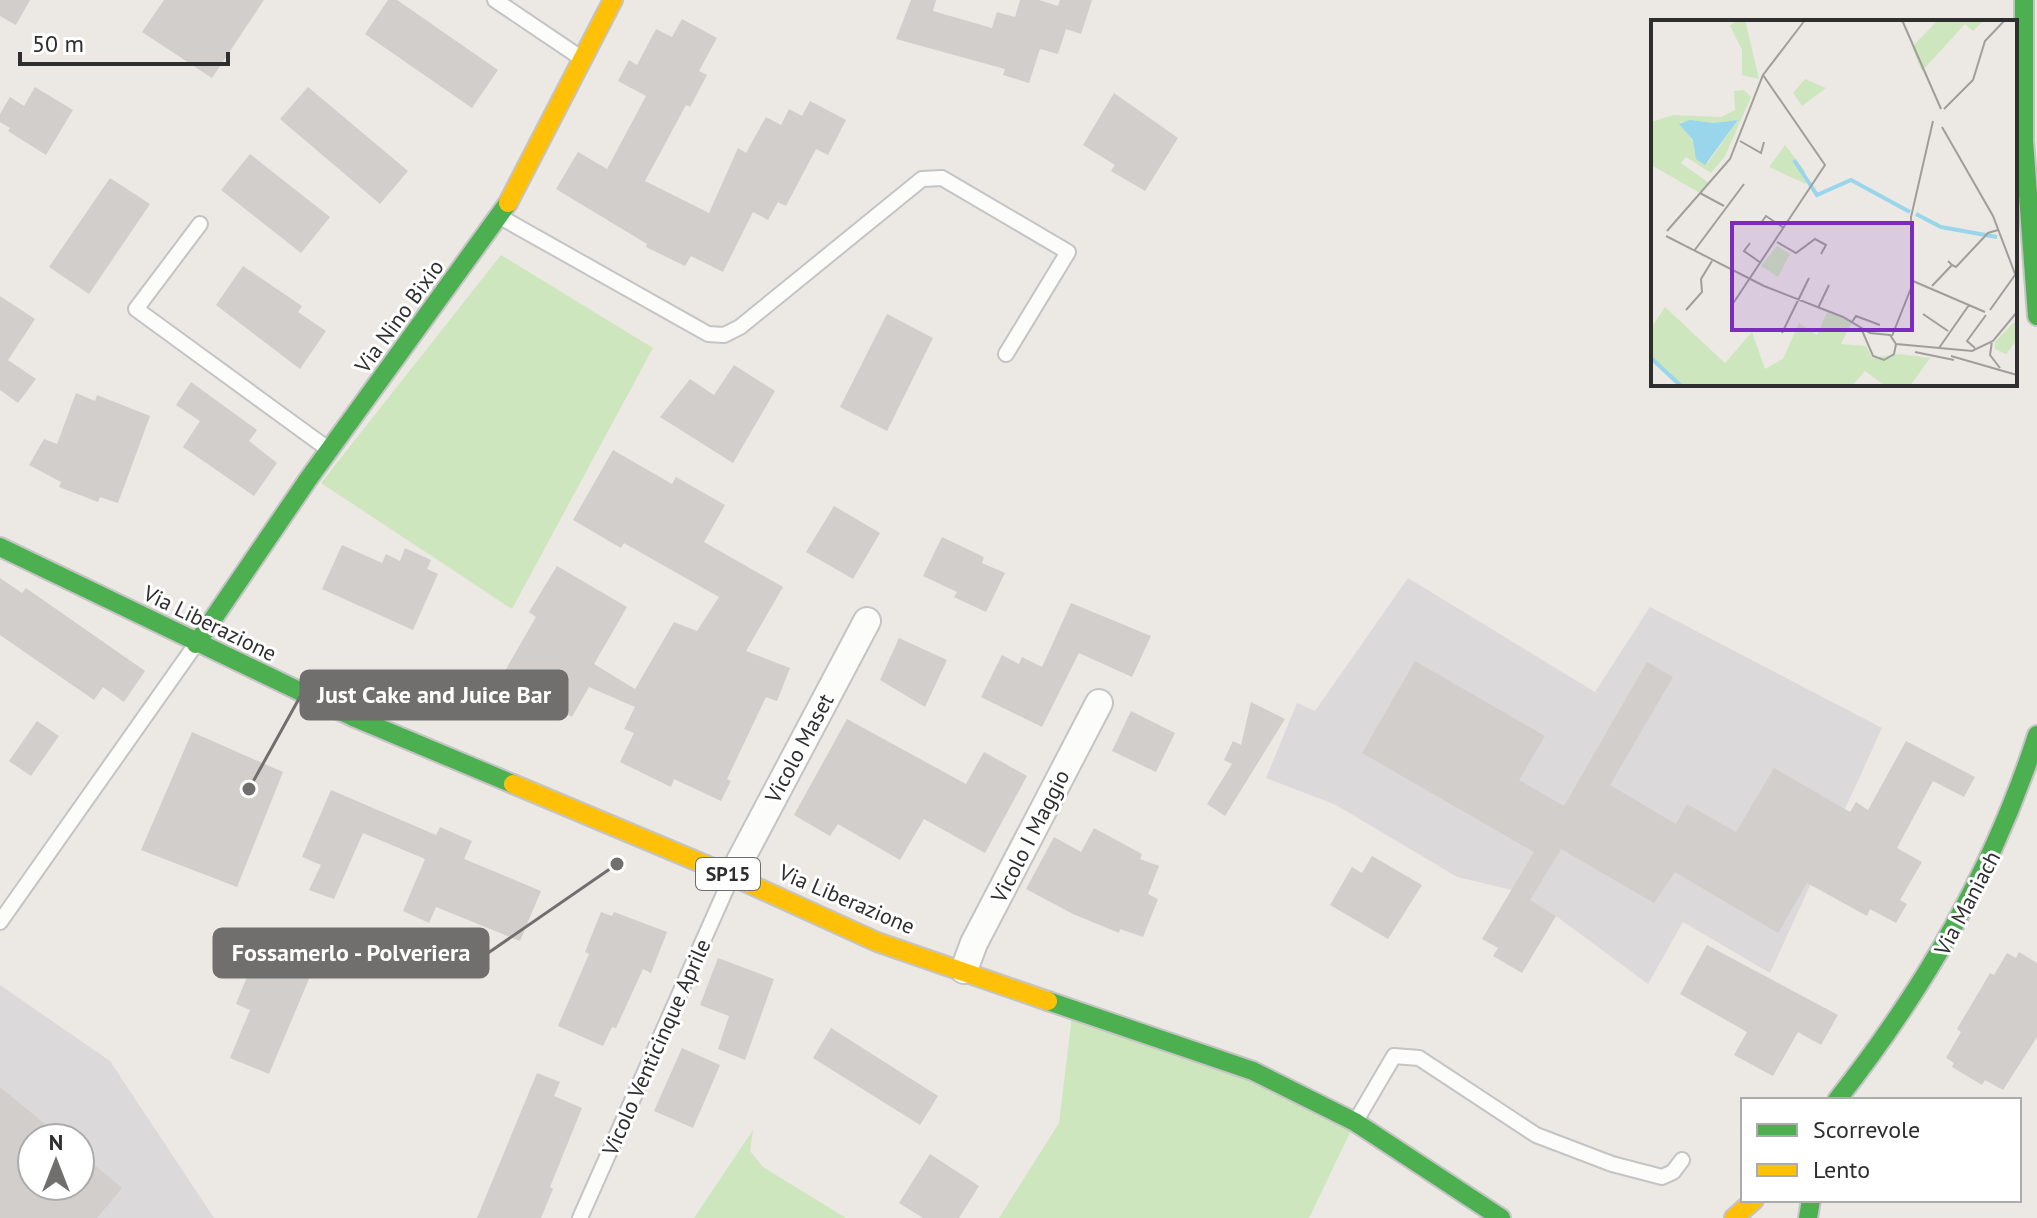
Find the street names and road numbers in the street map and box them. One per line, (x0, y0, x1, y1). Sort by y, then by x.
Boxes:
street label: Via Nino Bixio (348, 254, 450, 379)
street label: Via Liberazione (138, 578, 281, 667)
street label: Vicolo Maset (758, 688, 840, 808)
street label: Vicolo I Maggio (984, 765, 1076, 908)
street label: Via Maniach (1927, 846, 2006, 961)
street label: Via Liberazione (774, 857, 919, 940)
road number: SP15 (696, 858, 760, 890)
street label: Vicolo Venticinque Aprile (595, 934, 716, 1161)

